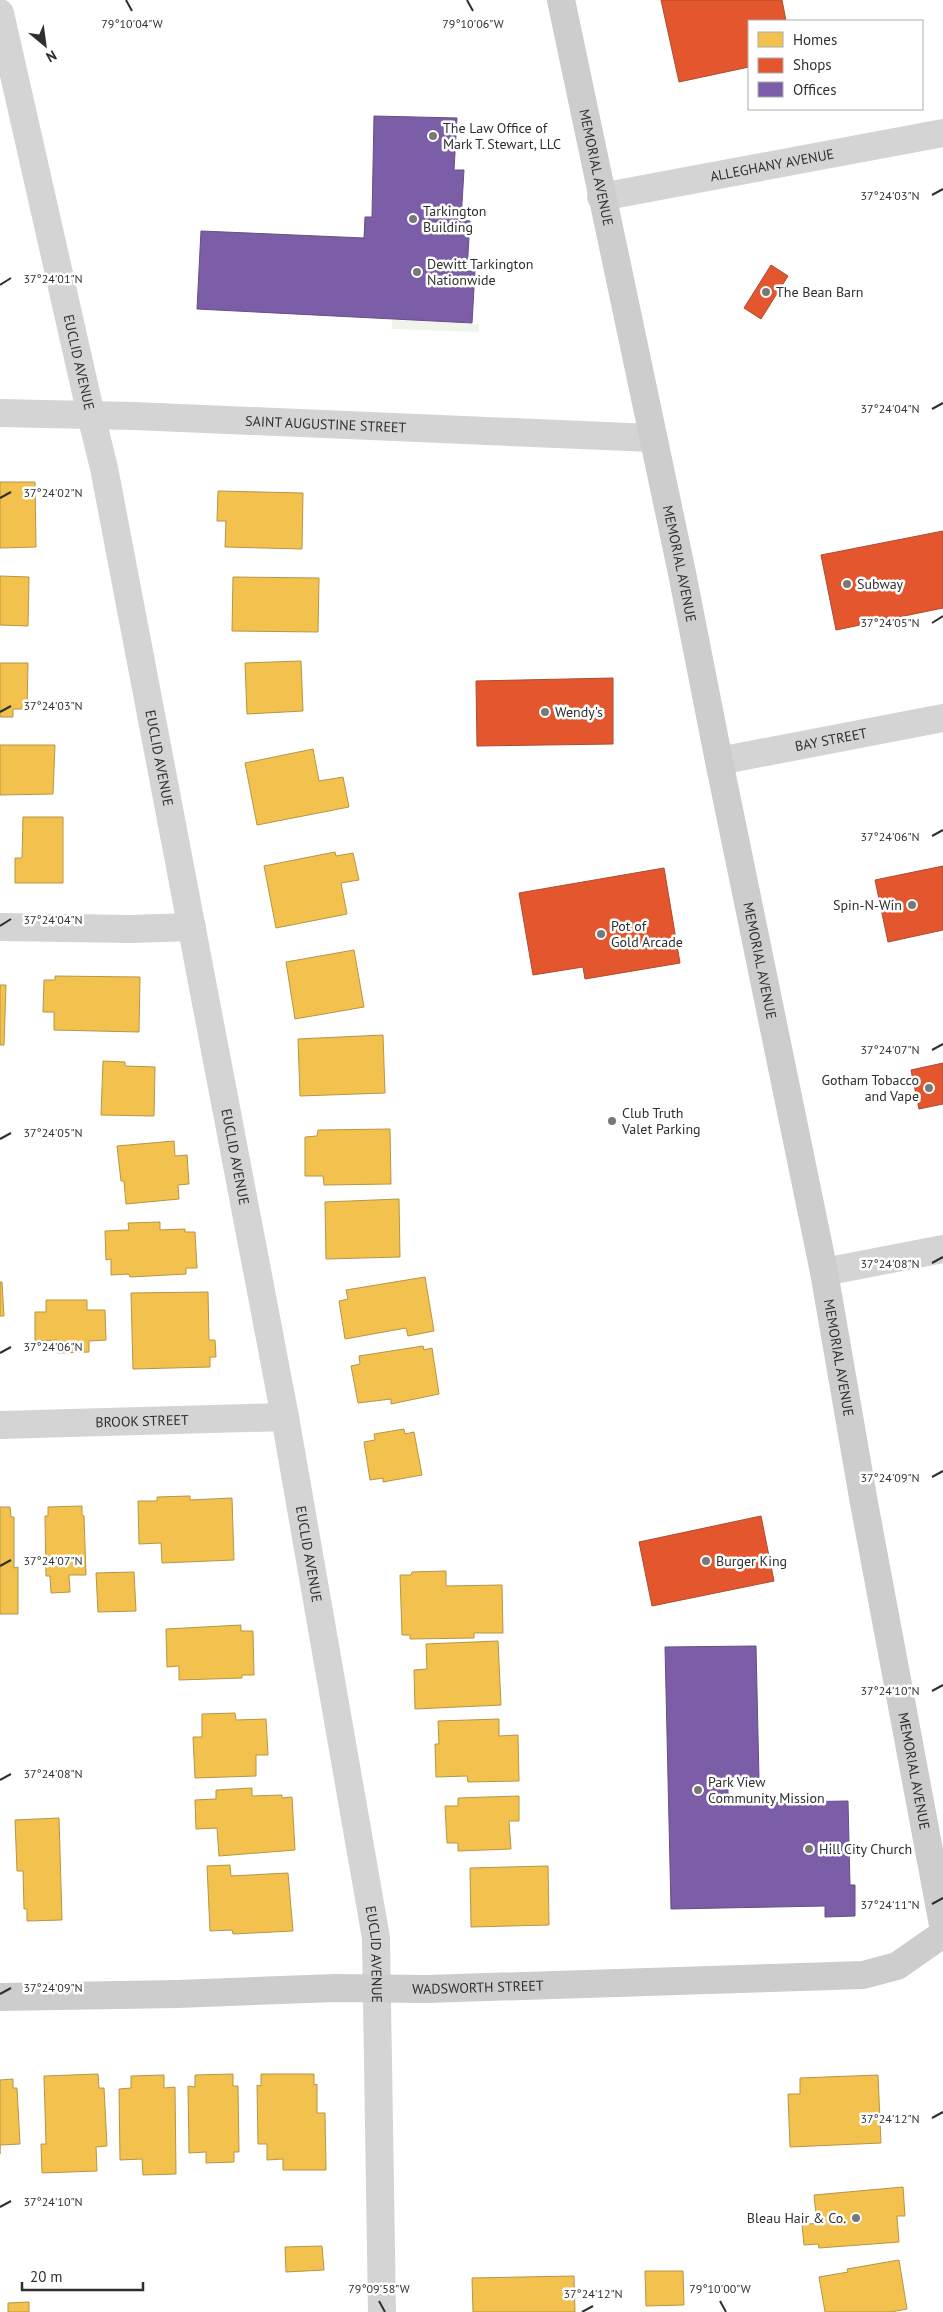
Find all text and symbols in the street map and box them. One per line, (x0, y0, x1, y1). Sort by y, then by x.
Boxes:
text: 79°10'04"W (101, 16, 163, 31)
text: 79°10'06"W (442, 16, 504, 31)
north arrow (20, 20, 70, 70)
legend (748, 20, 923, 110)
text: Homes (793, 30, 837, 49)
text: N (43, 46, 60, 66)
text: Shops (793, 55, 832, 74)
text: Offices (793, 80, 837, 99)
street label: MEMORIAL AVENUE (575, 107, 617, 227)
place label: The Law Office of Mark T. Stewart, LLC (443, 119, 561, 153)
marker: The Law Office of Mark T. Stewart, LLC (427, 130, 439, 142)
street label: ALLEGHANY AVENUE (709, 145, 835, 185)
text: 37°24'03"N (860, 188, 920, 203)
place label: Tarkington Building (423, 202, 486, 236)
marker: Tarkington Building (407, 213, 419, 225)
place label: Dewitt Tarkington Nationwide (427, 255, 533, 289)
marker: Dewitt Tarkington Nationwide (411, 266, 423, 278)
text: 37°24'01"N (23, 271, 83, 286)
place label: The Bean Barn (776, 283, 863, 301)
marker: The Bean Barn (760, 286, 772, 298)
street label: EUCLID AVENUE (59, 313, 99, 412)
text: 37°24'04"N (860, 401, 920, 416)
street label: SAINT AUGUSTINE STREET (245, 412, 407, 437)
text: 37°24'02"N (23, 485, 83, 500)
street label: MEMORIAL AVENUE (659, 504, 700, 624)
place label: Subway (857, 575, 904, 593)
marker: Subway (841, 578, 853, 590)
text: 37°24'05"N (860, 615, 920, 630)
text: 37°24'03"N (23, 698, 83, 713)
place label: Wendy's (555, 703, 603, 721)
marker: Wendy's (539, 706, 551, 718)
street label: EUCLID AVENUE (141, 708, 177, 808)
street label: BAY STREET (793, 724, 869, 755)
text: 37°24'06"N (860, 829, 920, 844)
place label: Spin-N-Win (833, 896, 902, 914)
marker: Spin-N-Win (906, 899, 918, 911)
street label: MEMORIAL AVENUE (739, 901, 781, 1021)
text: 37°24'04"N (23, 912, 83, 927)
place label: Pot of Gold Arcade (611, 917, 683, 951)
marker: Pot of Gold Arcade (595, 928, 607, 940)
text: 37°24'07"N (860, 1042, 920, 1057)
place label: Gotham Tobacco and Vape (821, 1071, 919, 1105)
marker: Gotham Tobacco and Vape (923, 1082, 935, 1094)
place label: Club Truth Valet Parking (621, 1104, 701, 1138)
street label: EUCLID AVENUE (217, 1107, 253, 1206)
marker: Club Truth Valet Parking (606, 1115, 618, 1127)
text: 37°24'05"N (23, 1125, 83, 1140)
text: 37°24'08"N (860, 1256, 920, 1271)
street label: MEMORIAL AVENUE (820, 1298, 858, 1418)
text: 37°24'06"N (23, 1339, 83, 1354)
street label: BROOK STREET (95, 1411, 189, 1431)
text: 37°24'09"N (860, 1470, 920, 1485)
street label: EUCLID AVENUE (292, 1504, 326, 1604)
place label: Burger King (716, 1552, 787, 1570)
text: 37°24'07"N (23, 1553, 83, 1568)
marker: Burger King (700, 1555, 712, 1567)
text: 37°24'10"N (860, 1683, 920, 1698)
street label: MEMORIAL AVENUE (894, 1711, 934, 1831)
text: 37°24'08"N (23, 1766, 83, 1781)
place label: Park View Community Mission (708, 1773, 825, 1807)
marker: Park View Community Mission (692, 1784, 704, 1796)
place label: Hill City Church (819, 1840, 912, 1858)
marker: Hill City Church (803, 1843, 815, 1855)
text: 37°24'11"N (860, 1897, 920, 1912)
street label: EUCLID AVENUE (362, 1904, 386, 2003)
street label: WADSWORTH STREET (412, 1976, 544, 1998)
text: 37°24'09"N (23, 1980, 83, 1995)
text: 37°24'12"N (860, 2111, 920, 2126)
text: 37°24'10"N (23, 2194, 83, 2209)
place label: Bleau Hair & Co. (747, 2209, 846, 2227)
marker: Bleau Hair & Co. (850, 2212, 862, 2224)
scale bar (22, 2260, 144, 2292)
text: 20 m (30, 2267, 63, 2286)
text: 79°09'58"W (348, 2281, 410, 2296)
text: 79°10'00"W (689, 2281, 751, 2296)
text: 37°24'12"N (563, 2286, 623, 2301)

